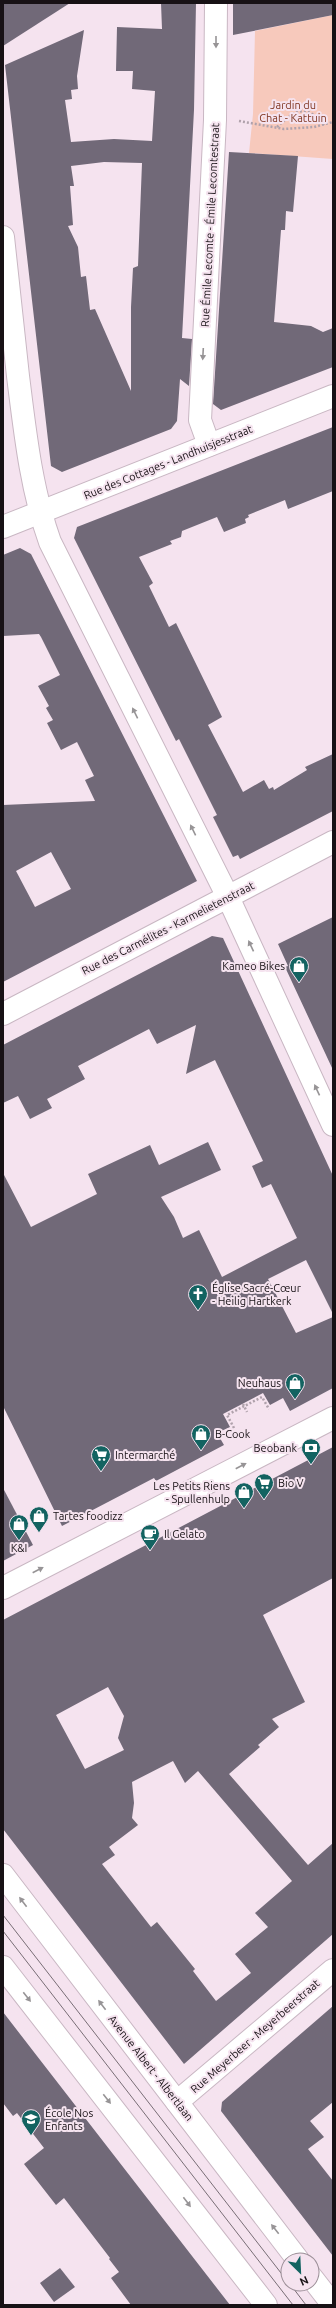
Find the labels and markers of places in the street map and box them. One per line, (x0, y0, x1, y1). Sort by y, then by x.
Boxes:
shop icon: Kameo Bikes (288, 955, 310, 983)
place label: Kameo Bikes (222, 960, 285, 972)
place label: Église Sacré-Cœur - Heilig Hartkerk (212, 1281, 302, 1307)
church icon: Église Sacré-Cœur - Heilig Hartkerk (187, 1283, 209, 1311)
shop icon: Neuhaus (284, 1372, 306, 1400)
place label: Neuhaus (238, 1377, 281, 1389)
shop icon: B-Cook (190, 1423, 212, 1451)
place label: B-Cook (215, 1428, 251, 1440)
bank icon: Beobank (300, 1437, 322, 1465)
place label: Beobank (254, 1442, 297, 1454)
supermarket icon: Intermarché (90, 1444, 112, 1472)
place label: Intermarché (115, 1449, 175, 1461)
supermarket icon: Bio V (253, 1472, 275, 1500)
place label: Bio V (278, 1477, 304, 1489)
place label: Les Petits Riens - Spullenhulp (153, 1480, 230, 1505)
shop icon: Les Petits Riens - Spullenhulp (233, 1481, 255, 1509)
shop icon: Tartes foodizz (28, 1505, 50, 1533)
place label: Tartes foodizz (53, 1510, 122, 1522)
shop icon: K&I (8, 1513, 30, 1541)
cafe icon: Il Gelato (139, 1523, 161, 1551)
place label: Il Gelato (164, 1528, 205, 1540)
place label: K&I (11, 1542, 27, 1554)
place label: École Nos Enfants (45, 2106, 93, 2132)
school or university icon: École Nos Enfants (20, 2108, 42, 2136)

